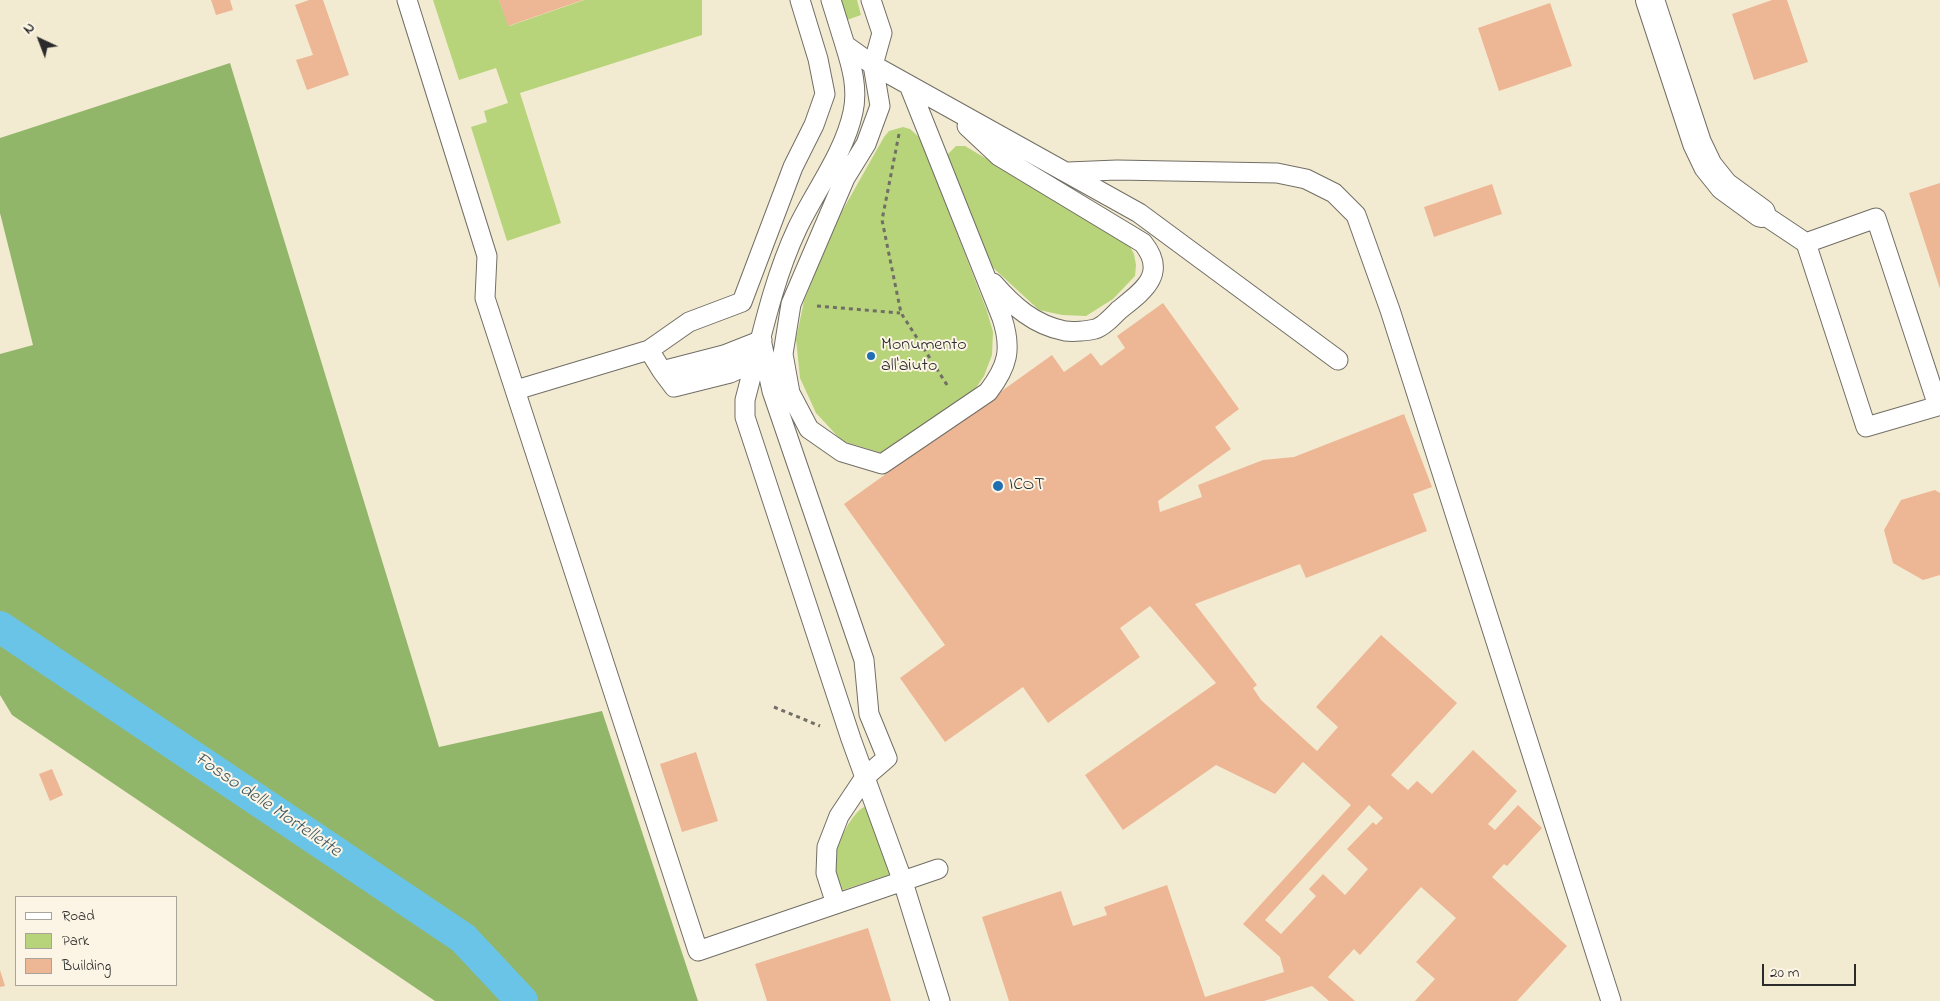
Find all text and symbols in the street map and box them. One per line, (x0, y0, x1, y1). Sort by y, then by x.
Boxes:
north arrow (15, 15, 65, 65)
text: N (19, 18, 40, 40)
place label: Monumento all'aiuto (881, 335, 967, 378)
marker: Monumento all'aiuto (865, 350, 877, 362)
place label: ICOT (1009, 475, 1045, 497)
marker: ICOT (991, 479, 1005, 493)
water label: Fosso delle Mortellette (189, 749, 345, 863)
legend (15, 896, 178, 986)
text: Road (62, 905, 95, 927)
text: Park (62, 930, 89, 952)
scale bar (1765, 954, 1859, 986)
text: Building (62, 955, 111, 977)
text: 20 m (1770, 962, 1799, 984)

